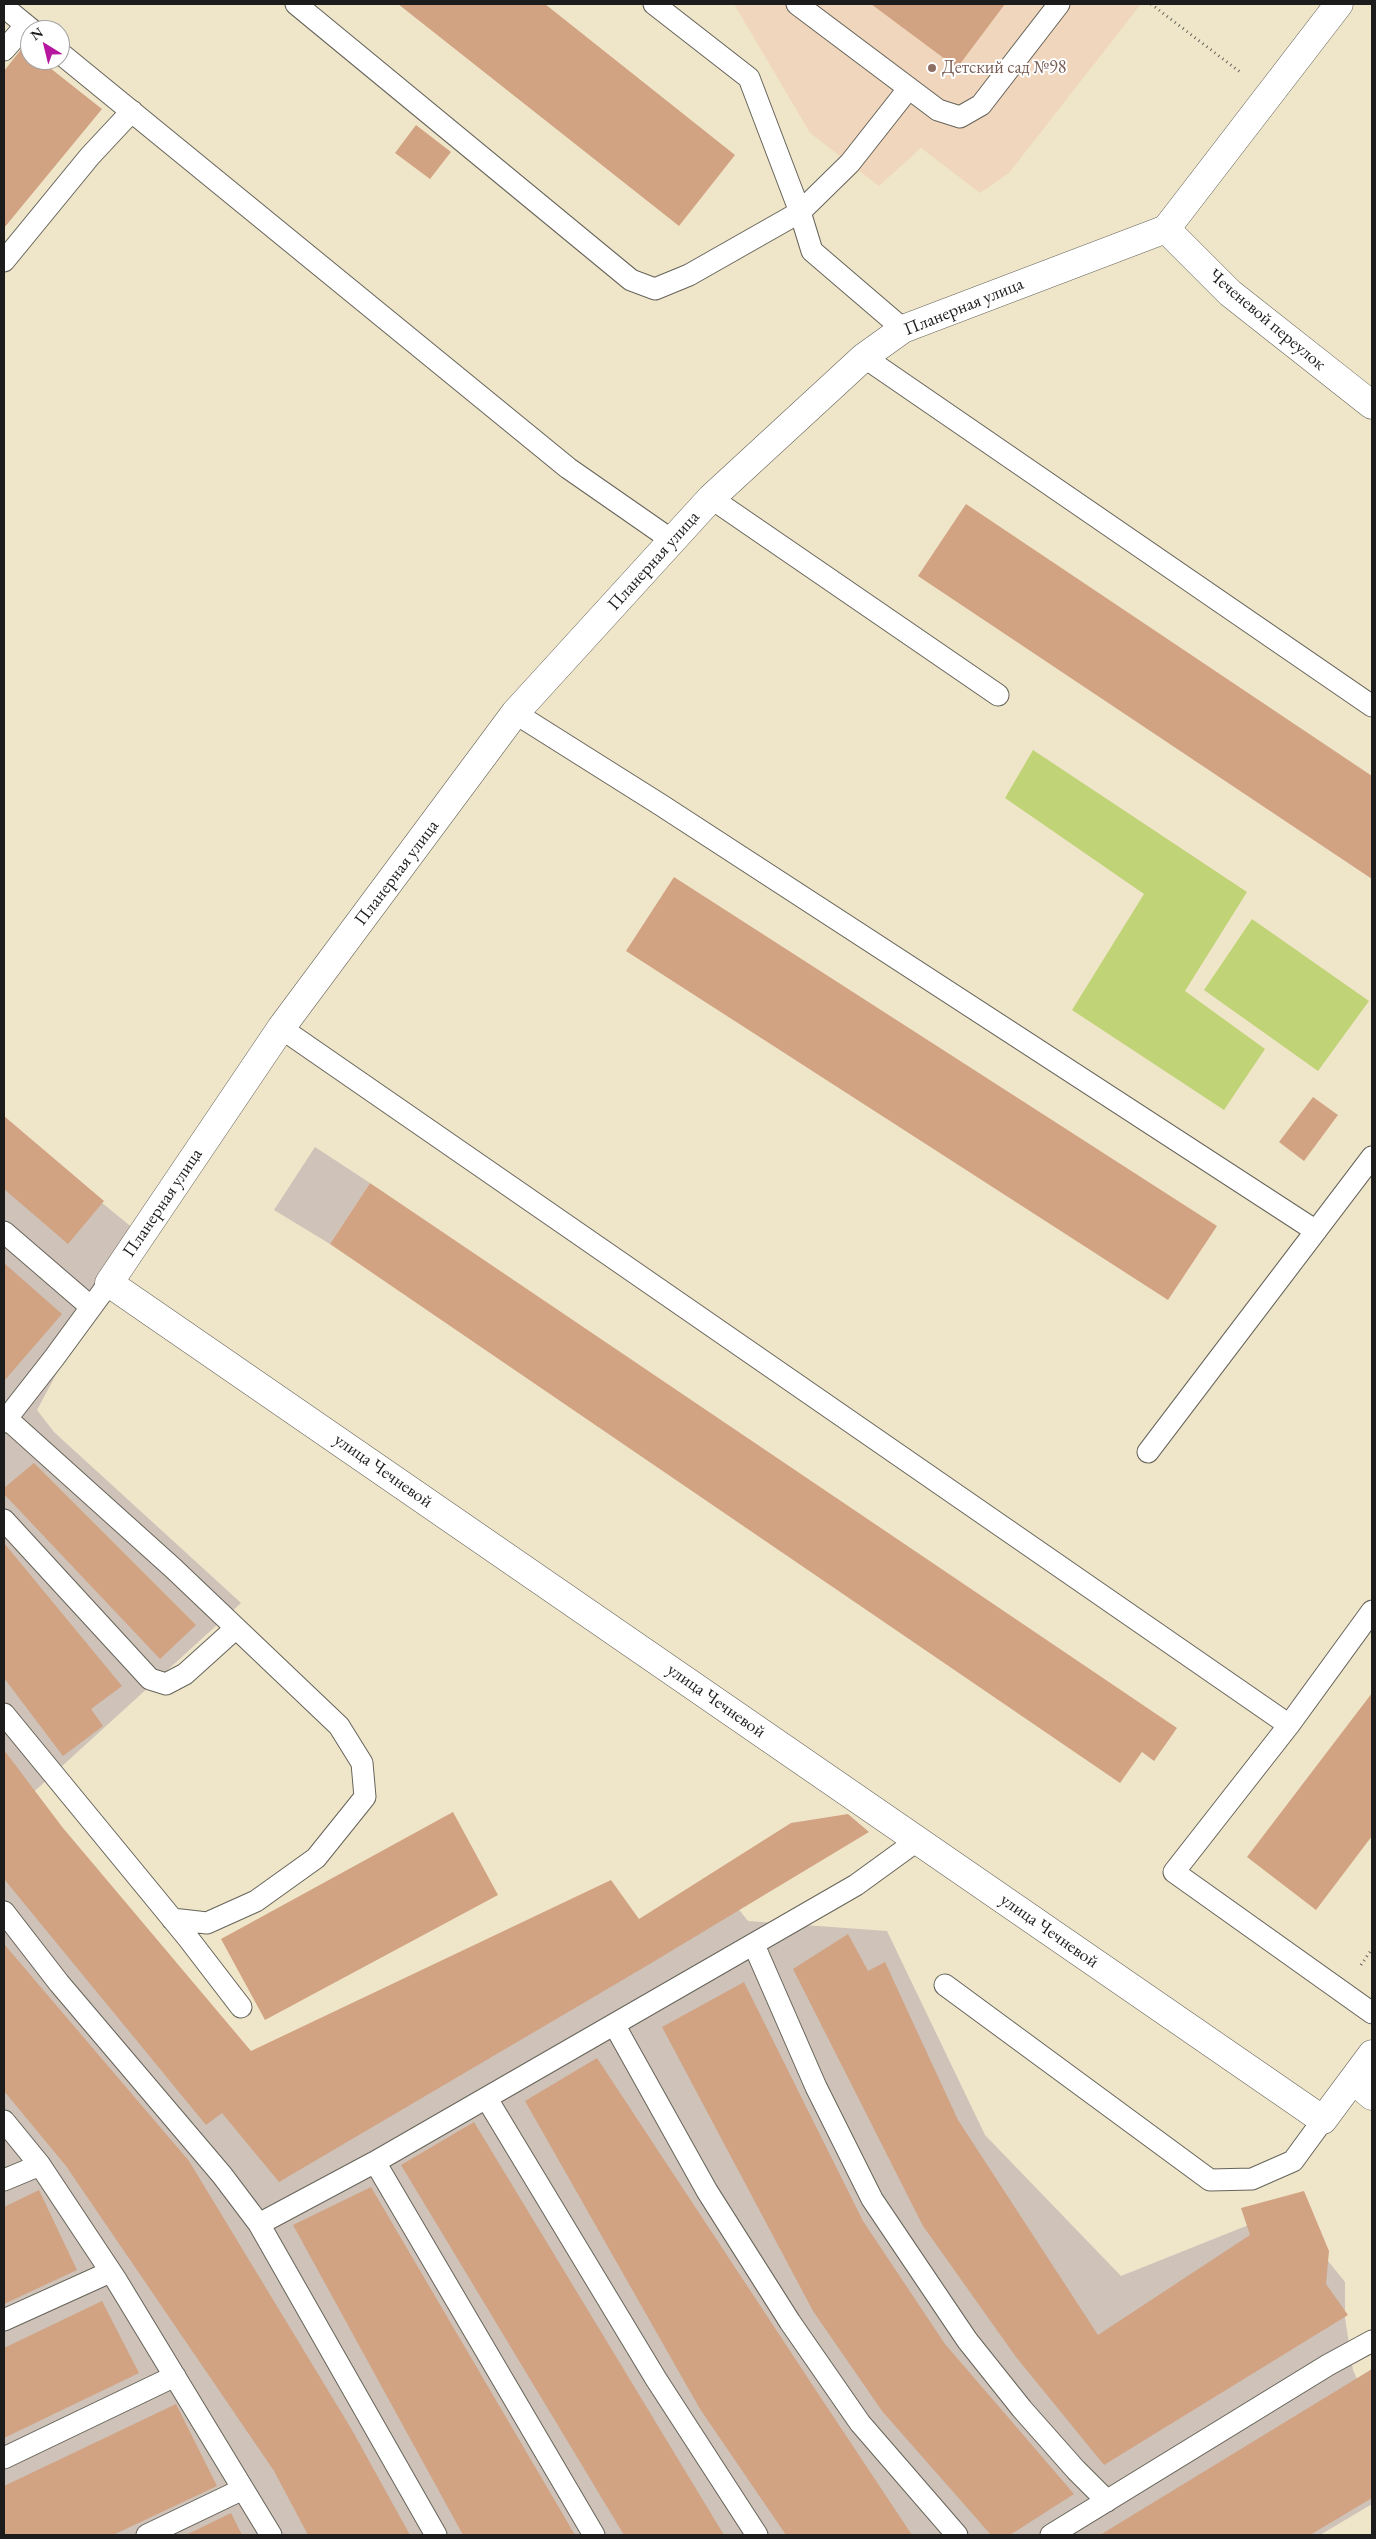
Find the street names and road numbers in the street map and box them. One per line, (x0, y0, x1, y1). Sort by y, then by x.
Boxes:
street label: Чеченевой переулок (1204, 265, 1330, 375)
street label: Планерная улица (901, 273, 1027, 341)
street label: Планерная улица (604, 507, 704, 615)
street label: Планерная улица (350, 816, 444, 930)
street label: Планерная улица (119, 1144, 207, 1262)
street label: улица Чечневой (330, 1429, 436, 1513)
street label: улица Чечневой (663, 1659, 769, 1743)
street label: улица Чечневой (996, 1889, 1102, 1973)

